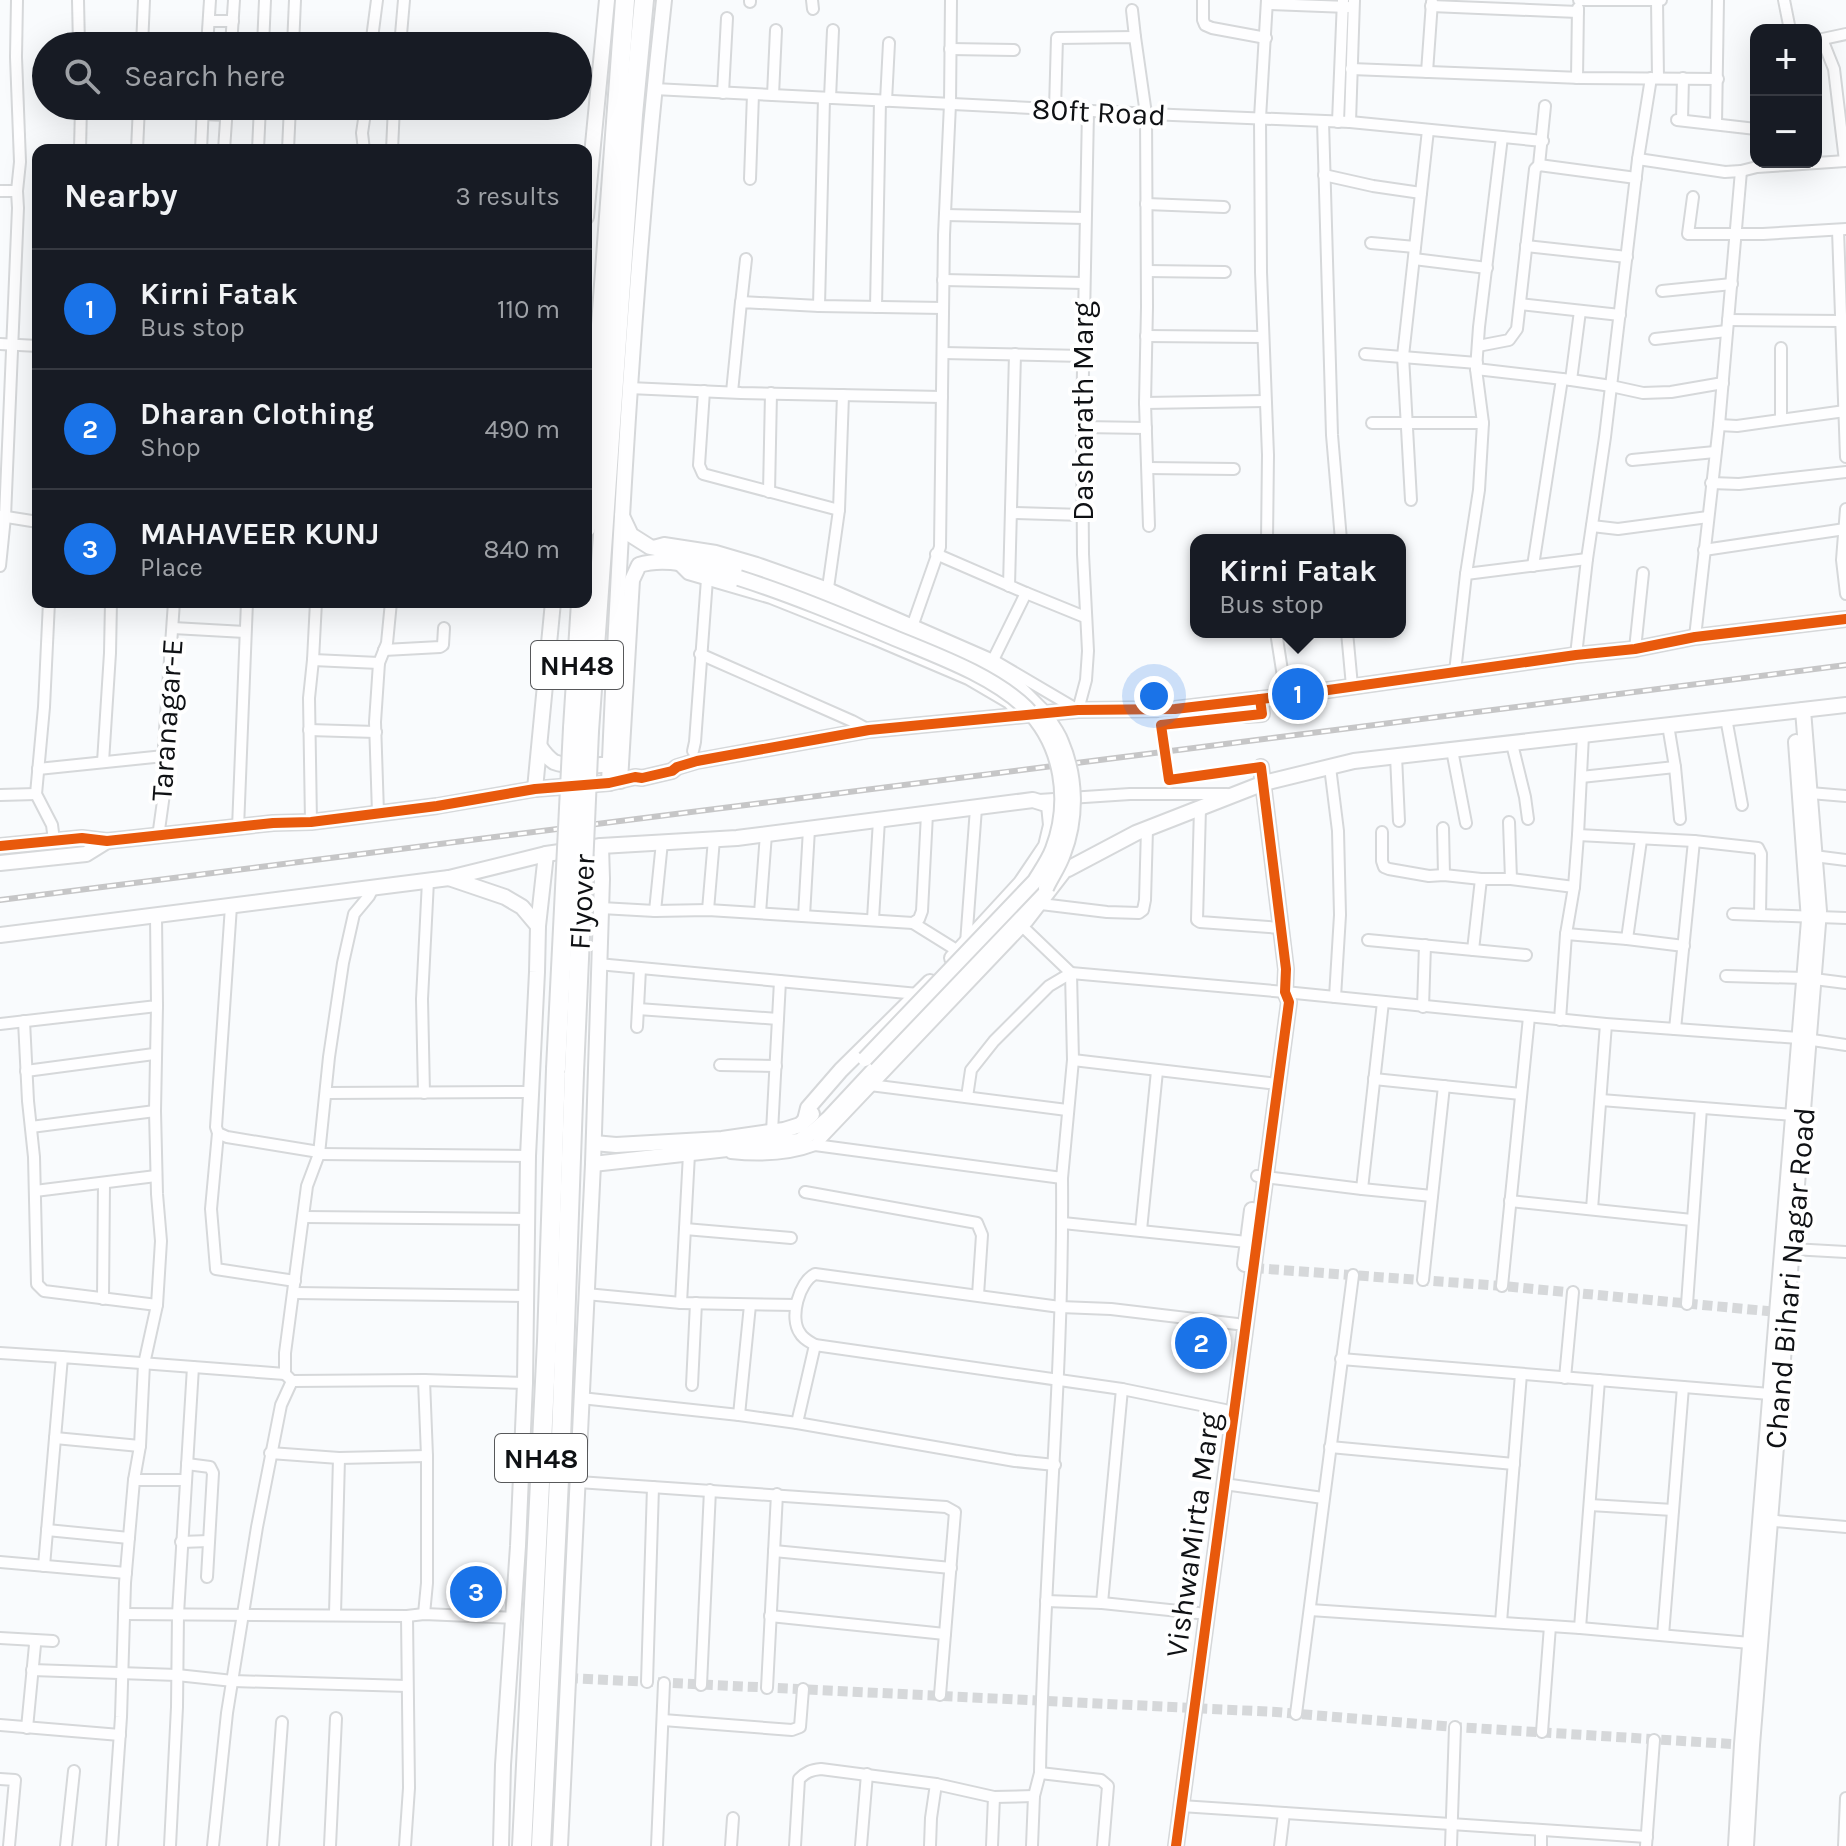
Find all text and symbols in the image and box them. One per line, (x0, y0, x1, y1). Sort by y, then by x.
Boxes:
map controls (1750, 24, 1822, 168)
button: + (1750, 24, 1822, 96)
search box (32, 32, 592, 120)
icon: search (60, 54, 104, 98)
text: Search here (124, 58, 285, 94)
street label: 80ft Road (1031, 91, 1167, 133)
button: − (1750, 96, 1822, 168)
text: Nearby (64, 176, 178, 216)
text: 3 results (456, 181, 560, 212)
text: Kirni Fatak (140, 276, 298, 312)
text: 1 (85, 294, 95, 325)
text: 110 m (497, 294, 560, 325)
street label: Dasharath Marg (1065, 301, 1101, 521)
text: Bus stop (140, 312, 245, 343)
text: Dharan Clothing (140, 396, 374, 432)
text: 2 (82, 414, 98, 445)
text: 490 m (484, 414, 560, 445)
text: Shop (140, 432, 201, 463)
text: MAHAVEER KUNJ (140, 516, 379, 552)
text: 3 (82, 534, 98, 565)
text: 840 m (484, 534, 560, 565)
popup (1190, 534, 1406, 638)
text: Place (140, 552, 203, 583)
text: Kirni Fatak (1219, 553, 1377, 589)
text: Bus stop (1219, 589, 1324, 620)
street label: Taranagar-E (143, 638, 191, 802)
road number: NH48 (531, 641, 623, 689)
pin: 1 (1272, 664, 1324, 724)
your location (1134, 676, 1174, 716)
street label: Flyover (562, 853, 602, 951)
street label: Chand Bihari Nagar Road (1757, 1106, 1823, 1450)
pin: 2 (1175, 1313, 1227, 1373)
street label: VishwaMirta Marg (1158, 1410, 1228, 1660)
road number: NH48 (495, 1434, 587, 1482)
pin: 3 (450, 1562, 502, 1622)

